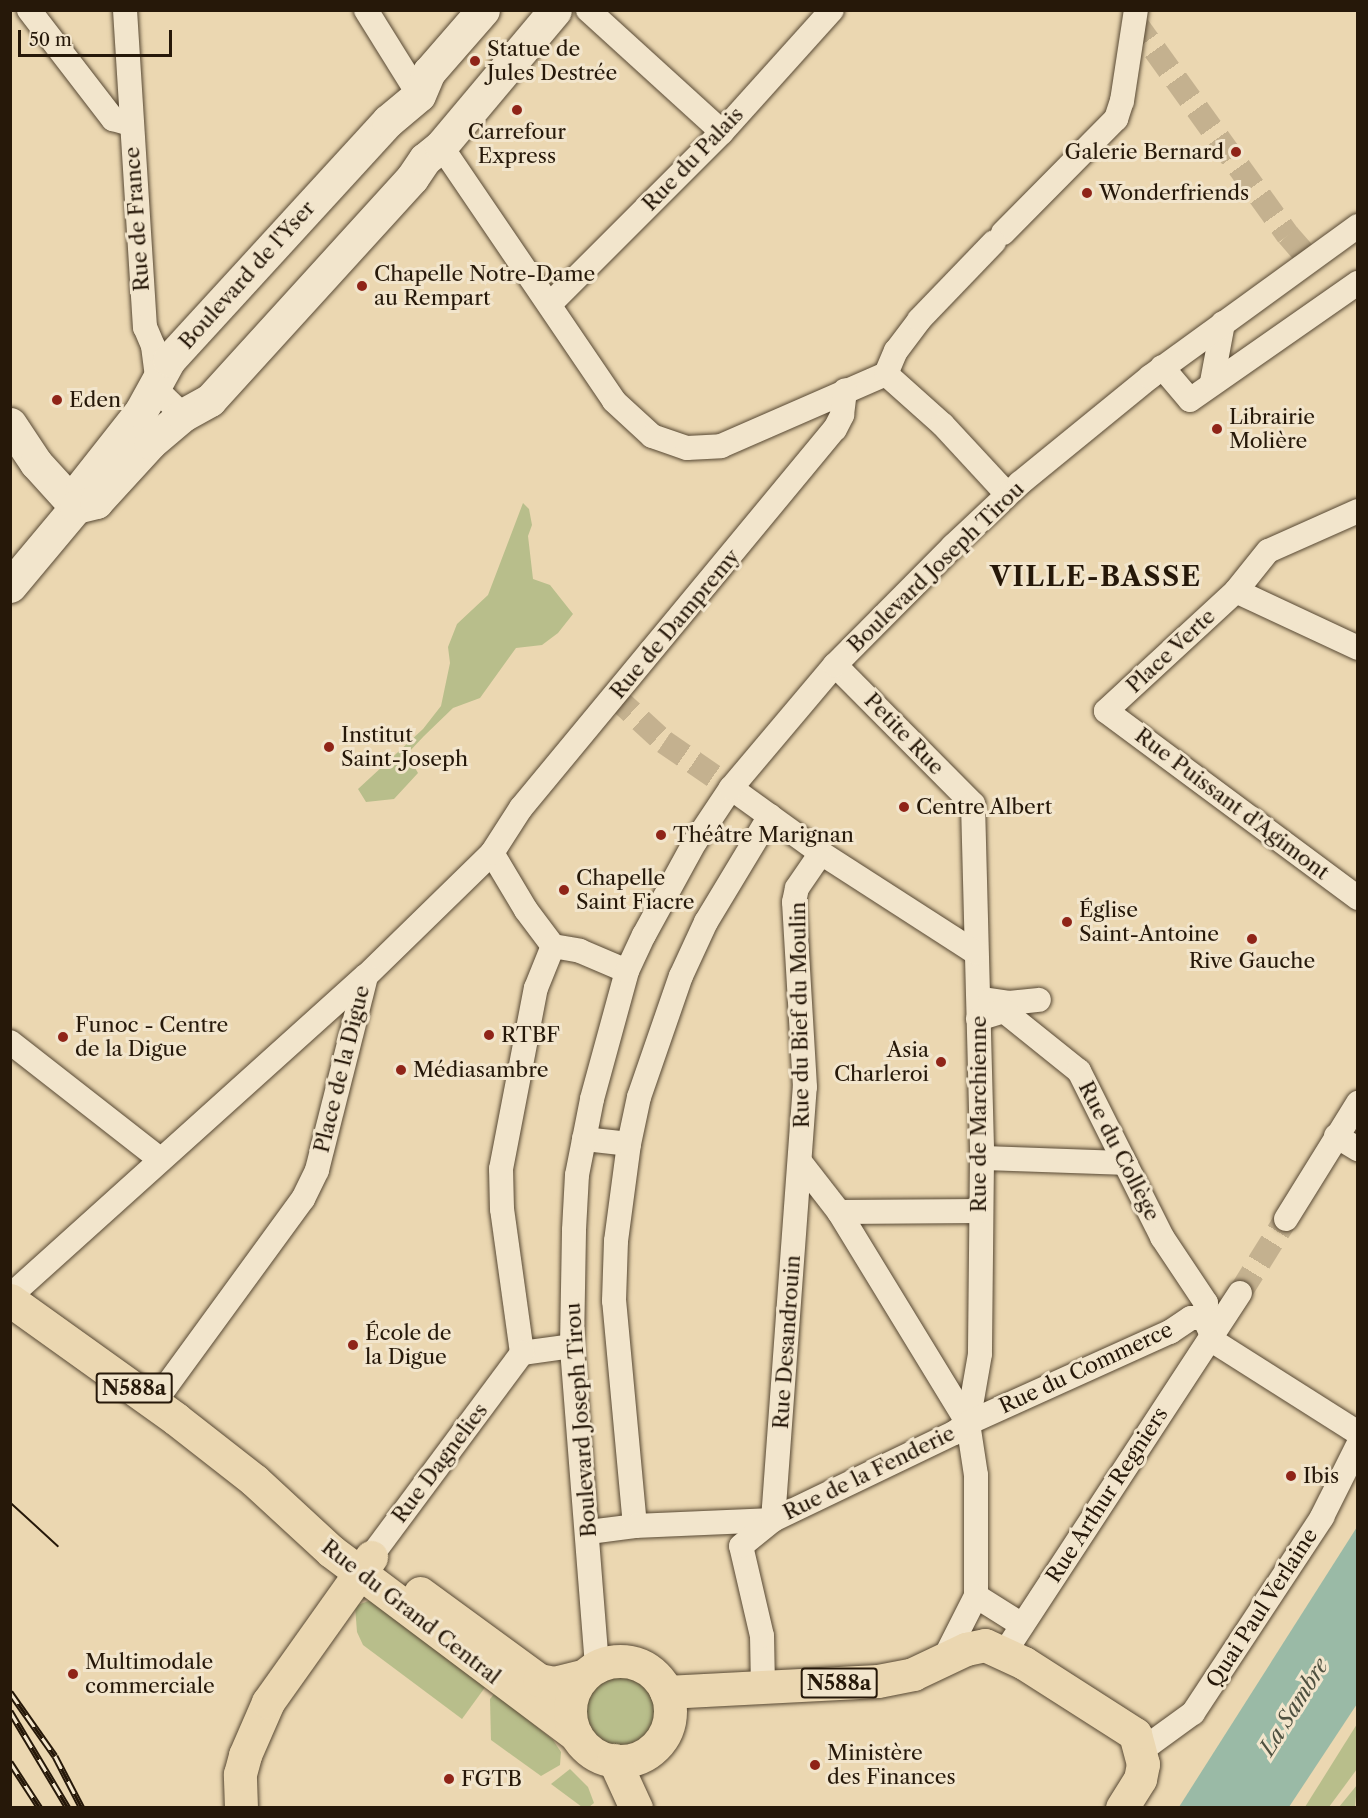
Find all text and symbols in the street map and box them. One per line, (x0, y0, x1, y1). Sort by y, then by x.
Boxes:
scale bar (21, 18, 176, 56)
text: 50 m (29, 29, 72, 51)
place label: Statue de Jules Destrée (487, 36, 617, 86)
marker: Statue de Jules Destrée (468, 54, 482, 68)
street label: Rue du Palais (637, 102, 749, 216)
marker: Carrefour Express (510, 103, 524, 117)
place label: Carrefour Express (468, 119, 566, 169)
place label: Galerie Bernard (1065, 139, 1224, 165)
marker: Galerie Bernard (1229, 145, 1243, 159)
street label: Rue de France (119, 146, 155, 292)
place label: Wonderfriends (1099, 180, 1249, 206)
marker: Wonderfriends (1080, 186, 1094, 200)
street label: Boulevard de l'Yser (174, 196, 320, 354)
place label: Chapelle Notre-Dame au Rempart (374, 261, 595, 311)
marker: Chapelle Notre-Dame au Rempart (355, 279, 369, 293)
place label: Eden (69, 387, 121, 413)
marker: Eden (50, 393, 64, 407)
place label: Librairie Molière (1229, 404, 1315, 454)
marker: Librairie Molière (1210, 422, 1224, 436)
street label: Boulevard Joseph Tirou (842, 476, 1030, 658)
street label: Rue de Dampremy (605, 544, 745, 704)
district label: VILLE-BASSE (990, 561, 1202, 593)
street label: Place Verte (1121, 603, 1221, 699)
street label: Petite Rue (859, 688, 949, 780)
place label: Institut Saint-Joseph (341, 722, 468, 772)
street label: Rue Puissant d'Agimont (1130, 723, 1334, 885)
marker: Institut Saint-Joseph (322, 740, 336, 754)
place label: Centre Albert (916, 794, 1053, 820)
marker: Centre Albert (897, 800, 911, 814)
place label: Théâtre Marignan (673, 822, 854, 848)
marker: Théâtre Marignan (654, 828, 668, 842)
place label: Chapelle Saint Fiacre (576, 865, 695, 915)
marker: Chapelle Saint Fiacre (557, 883, 571, 897)
place label: Église Saint-Antoine (1079, 897, 1219, 947)
street label: Rue du Bief du Moulin (785, 902, 815, 1128)
marker: Église Saint-Antoine (1060, 915, 1074, 929)
marker: Rive Gauche (1245, 932, 1259, 946)
place label: Rive Gauche (1189, 948, 1315, 974)
street label: Place de la Digue (309, 983, 375, 1155)
place label: Funoc - Centre de la Digue (75, 1012, 228, 1062)
street label: Rue de Marchienne (966, 1016, 992, 1212)
place label: RTBF (501, 1022, 560, 1048)
marker: RTBF (482, 1028, 496, 1042)
marker: Funoc - Centre de la Digue (56, 1030, 70, 1044)
place label: Asia Charleroi (834, 1037, 929, 1087)
marker: Asia Charleroi (934, 1055, 948, 1069)
place label: Médiasambre (413, 1057, 549, 1083)
marker: Médiasambre (394, 1063, 408, 1077)
street label: Rue du Collège (1073, 1077, 1165, 1225)
street label: Rue Desandrouin (768, 1254, 806, 1430)
street label: Boulevard Joseph Tirou (560, 1302, 602, 1538)
street label: Rue du Commerce (995, 1317, 1177, 1419)
place label: École de la Digue (365, 1320, 452, 1370)
marker: École de la Digue (346, 1338, 360, 1352)
road number: N588a (95, 1371, 173, 1405)
street label: Rue Dagnelies (387, 1398, 493, 1528)
street label: Rue Arthur Regniers (1041, 1402, 1173, 1588)
street label: Rue de la Fenderie (779, 1420, 959, 1526)
place label: Ibis (1303, 1463, 1339, 1489)
marker: Ibis (1284, 1469, 1298, 1483)
street label: Quai Paul Verlaine (1201, 1523, 1323, 1693)
street label: Rue du Grand Central (317, 1534, 505, 1690)
place label: Multimodale commerciale (85, 1649, 215, 1699)
water label: La Sambre (1254, 1654, 1334, 1760)
road number: N588a (800, 1666, 878, 1700)
marker: Multimodale commerciale (66, 1667, 80, 1681)
place label: Ministère des Finances (827, 1740, 956, 1790)
marker: Ministère des Finances (808, 1758, 822, 1772)
place label: FGTB (461, 1766, 522, 1792)
marker: FGTB (442, 1772, 456, 1786)

